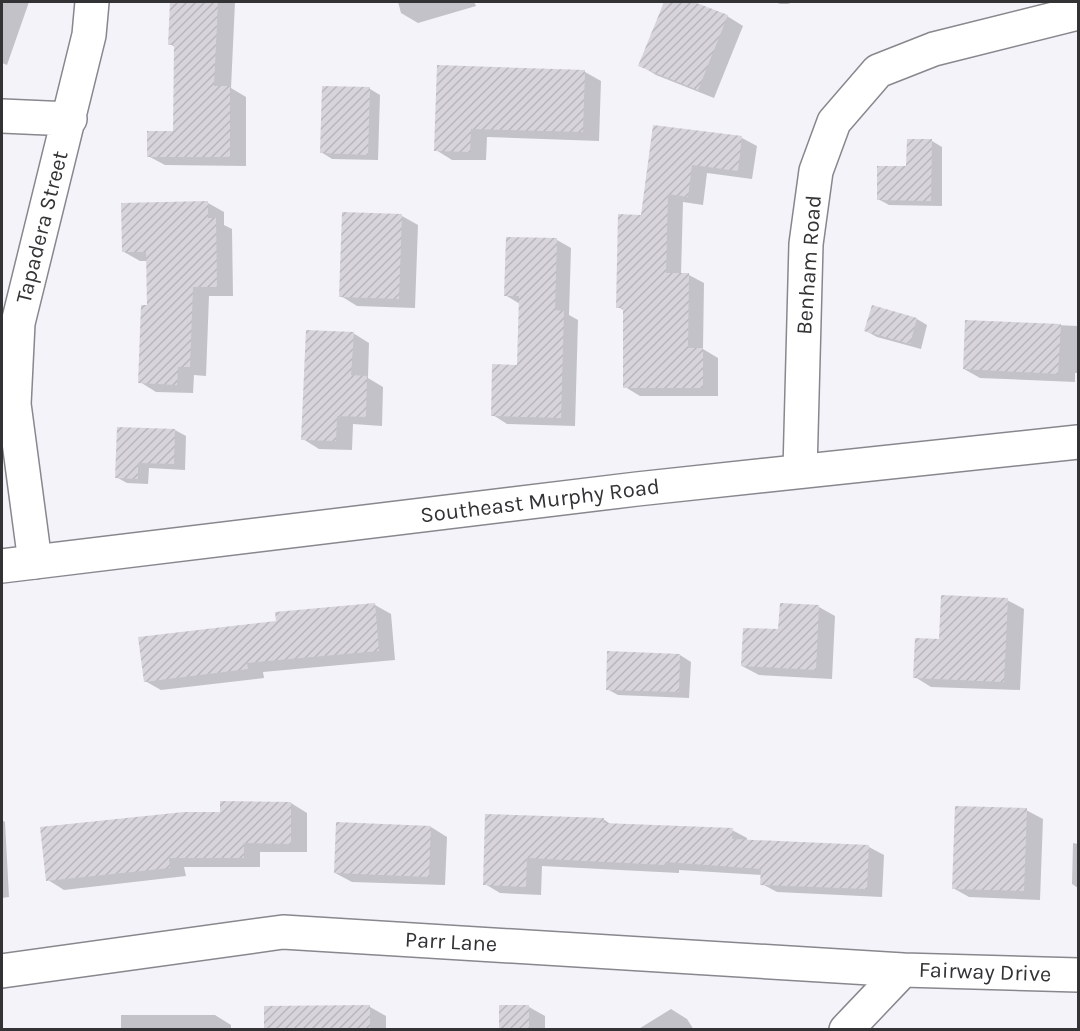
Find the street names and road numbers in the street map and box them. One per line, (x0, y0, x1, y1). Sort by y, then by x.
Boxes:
street label: Tapadera Street (10, 148, 74, 306)
street label: Benham Road (791, 194, 827, 336)
street label: Southeast Murphy Road (419, 473, 661, 529)
street label: Parr Lane (404, 927, 498, 957)
street label: Fairway Drive (918, 957, 1052, 987)

